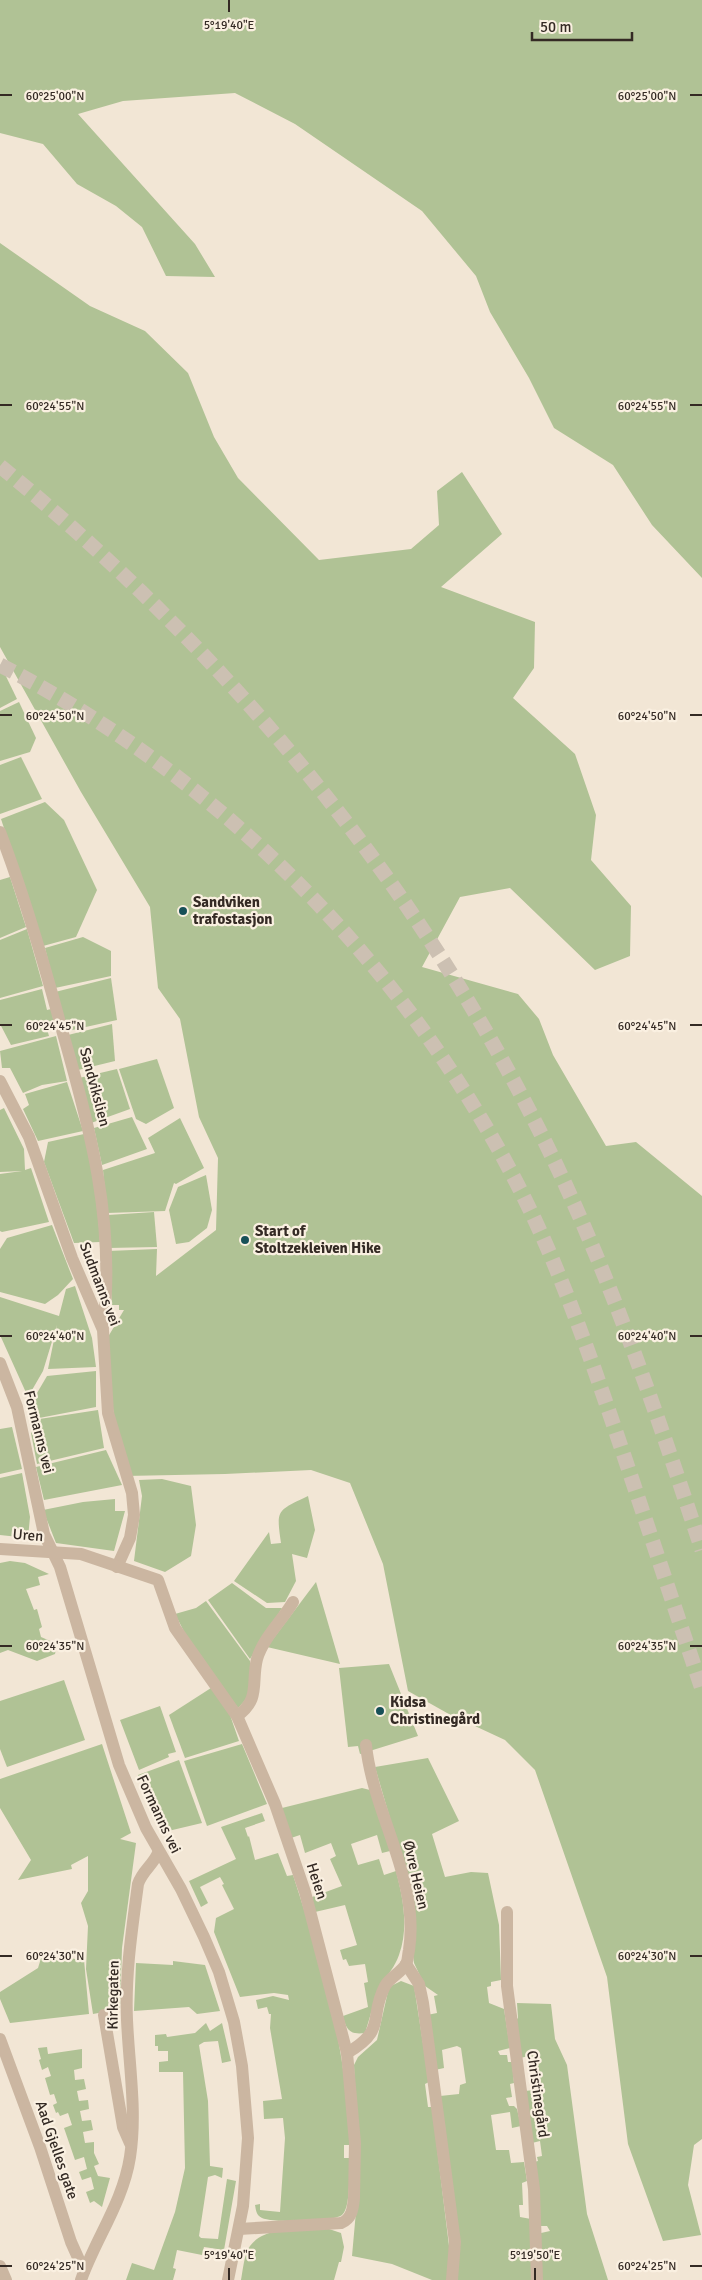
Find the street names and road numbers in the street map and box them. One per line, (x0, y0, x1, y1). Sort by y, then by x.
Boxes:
street label: Sandvikslien (76, 1046, 114, 1128)
street label: Sudmanns vei (76, 1239, 124, 1329)
street label: Formanns vei (20, 1389, 58, 1475)
street label: Uren (12, 1525, 44, 1545)
street label: Formanns vei (133, 1772, 185, 1856)
street label: Øvre Heien (399, 1839, 433, 1911)
street label: Heien (303, 1860, 331, 1902)
street label: Kirkegaten (103, 1960, 123, 2030)
street label: Christinegård (523, 2049, 553, 2139)
street label: Aad Gjelles gate (32, 2098, 82, 2202)

